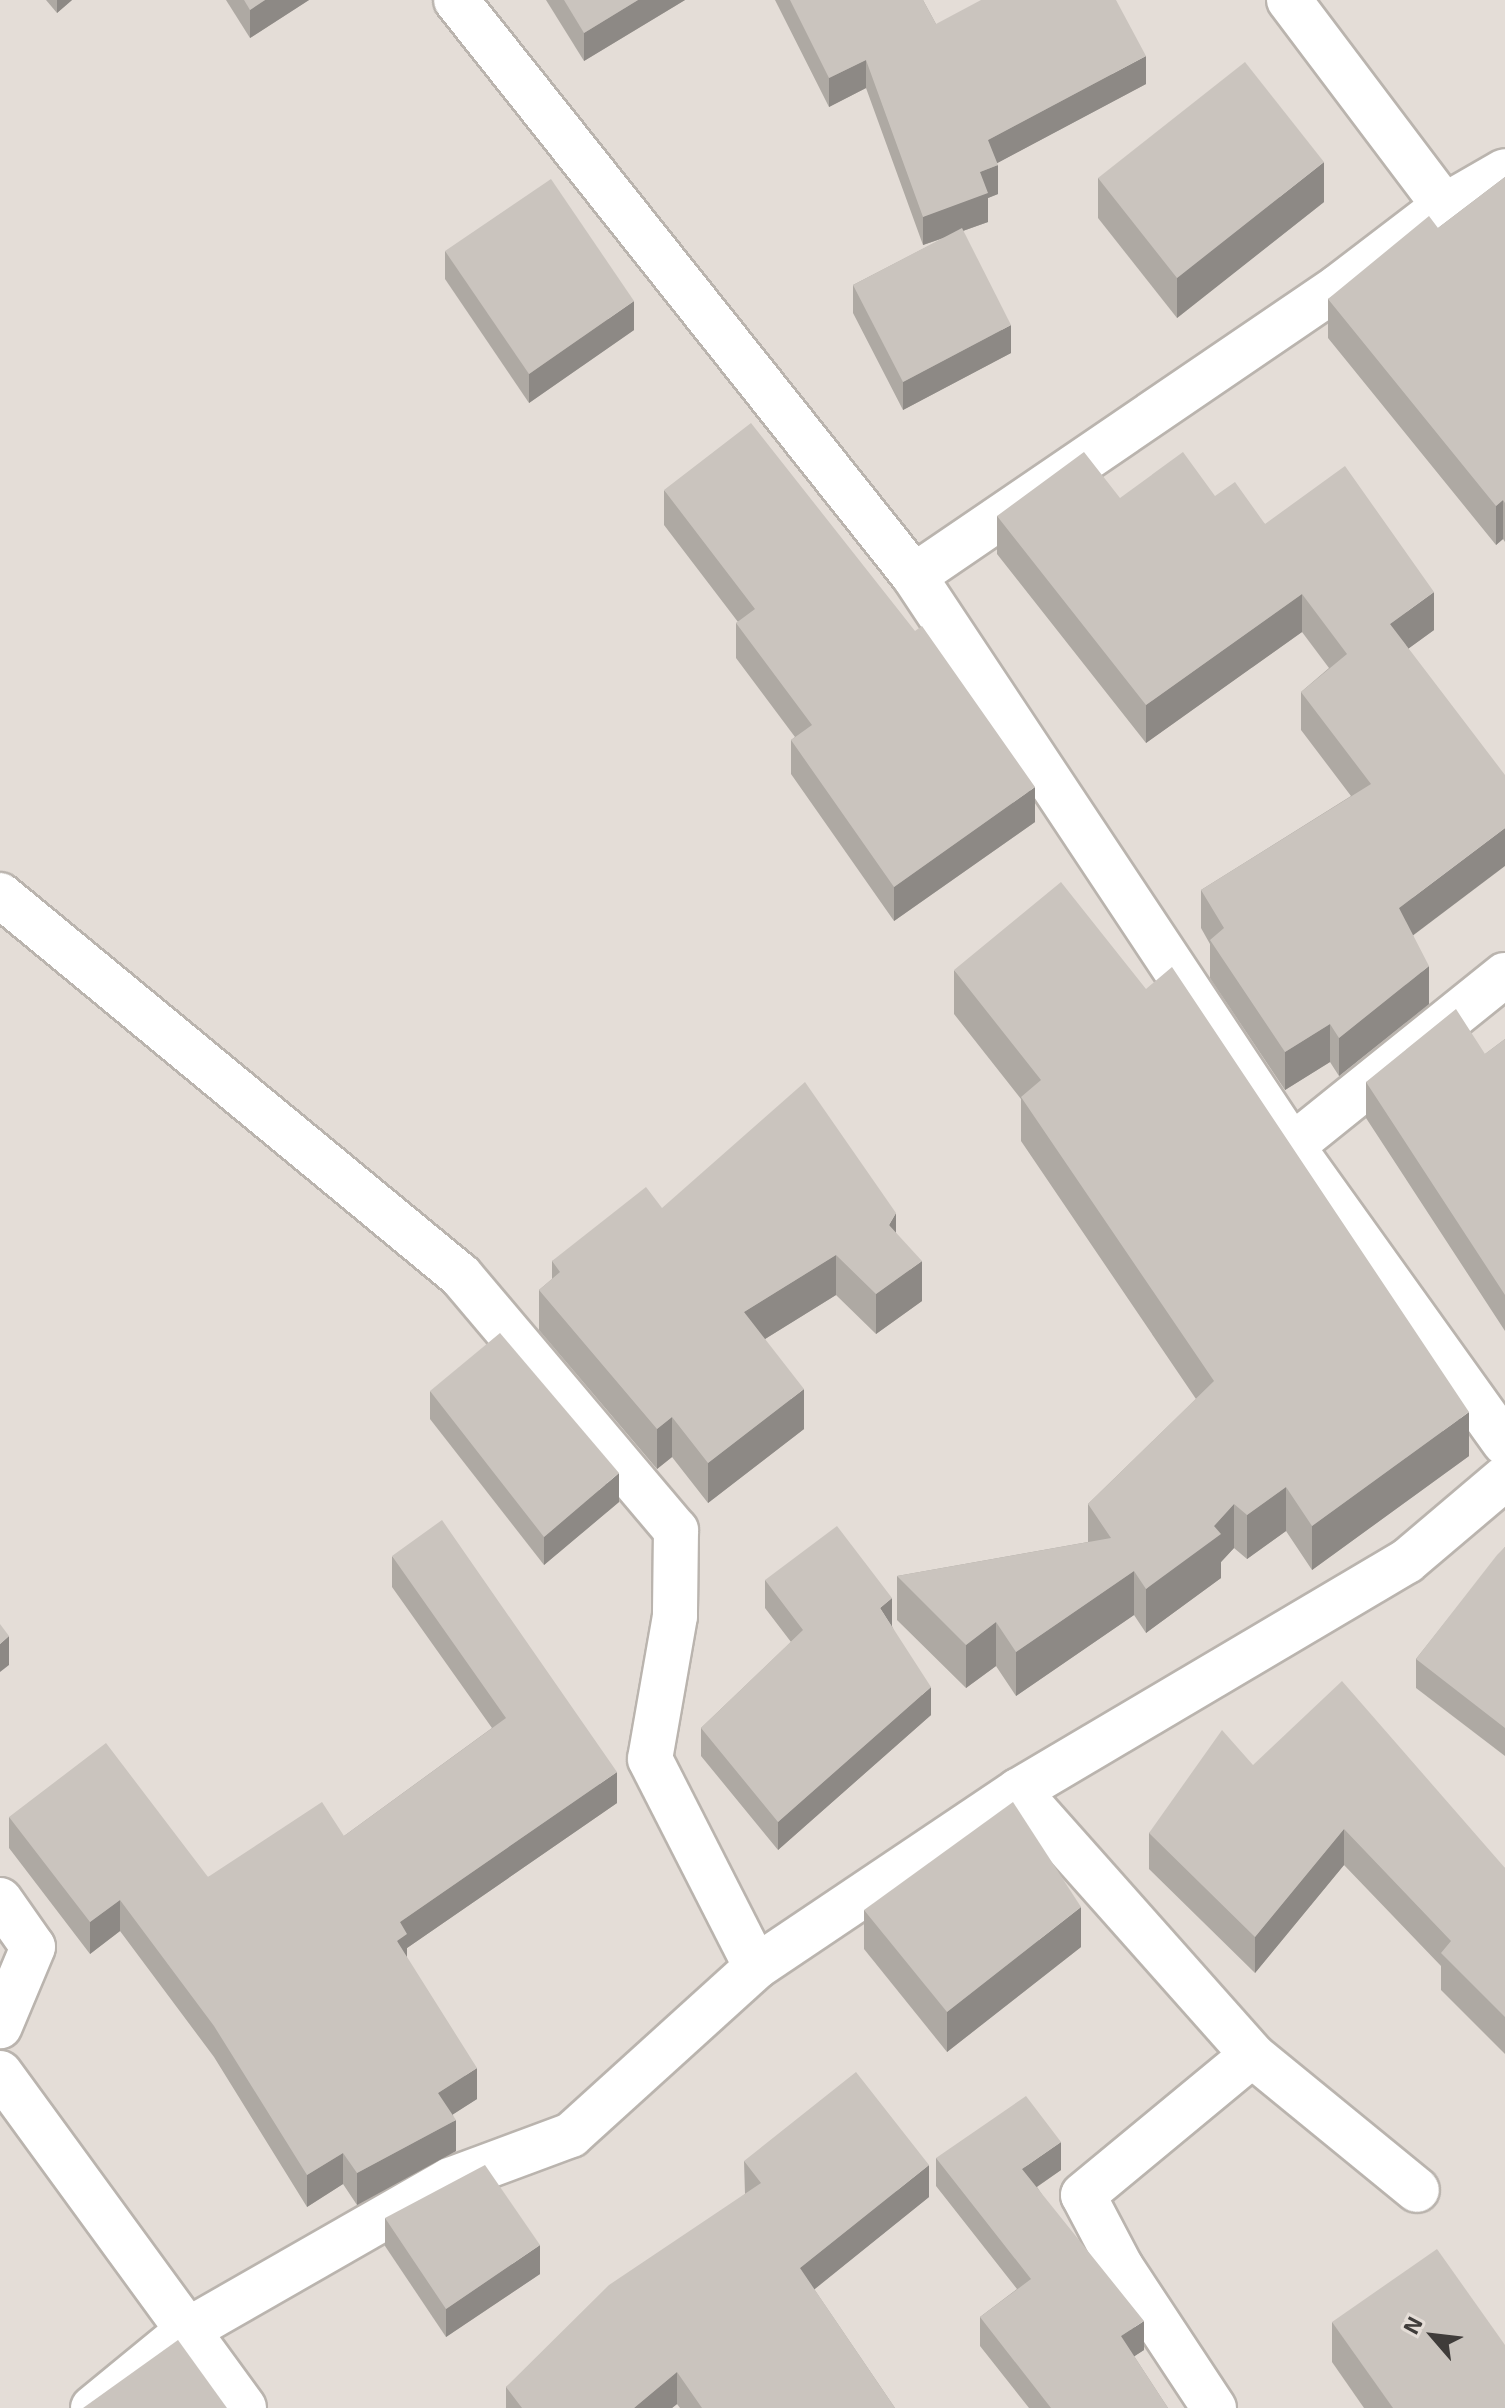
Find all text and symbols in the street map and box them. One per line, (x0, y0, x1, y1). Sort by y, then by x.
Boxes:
north arrow (1393, 2296, 1473, 2376)
text: N (1397, 2312, 1427, 2338)

